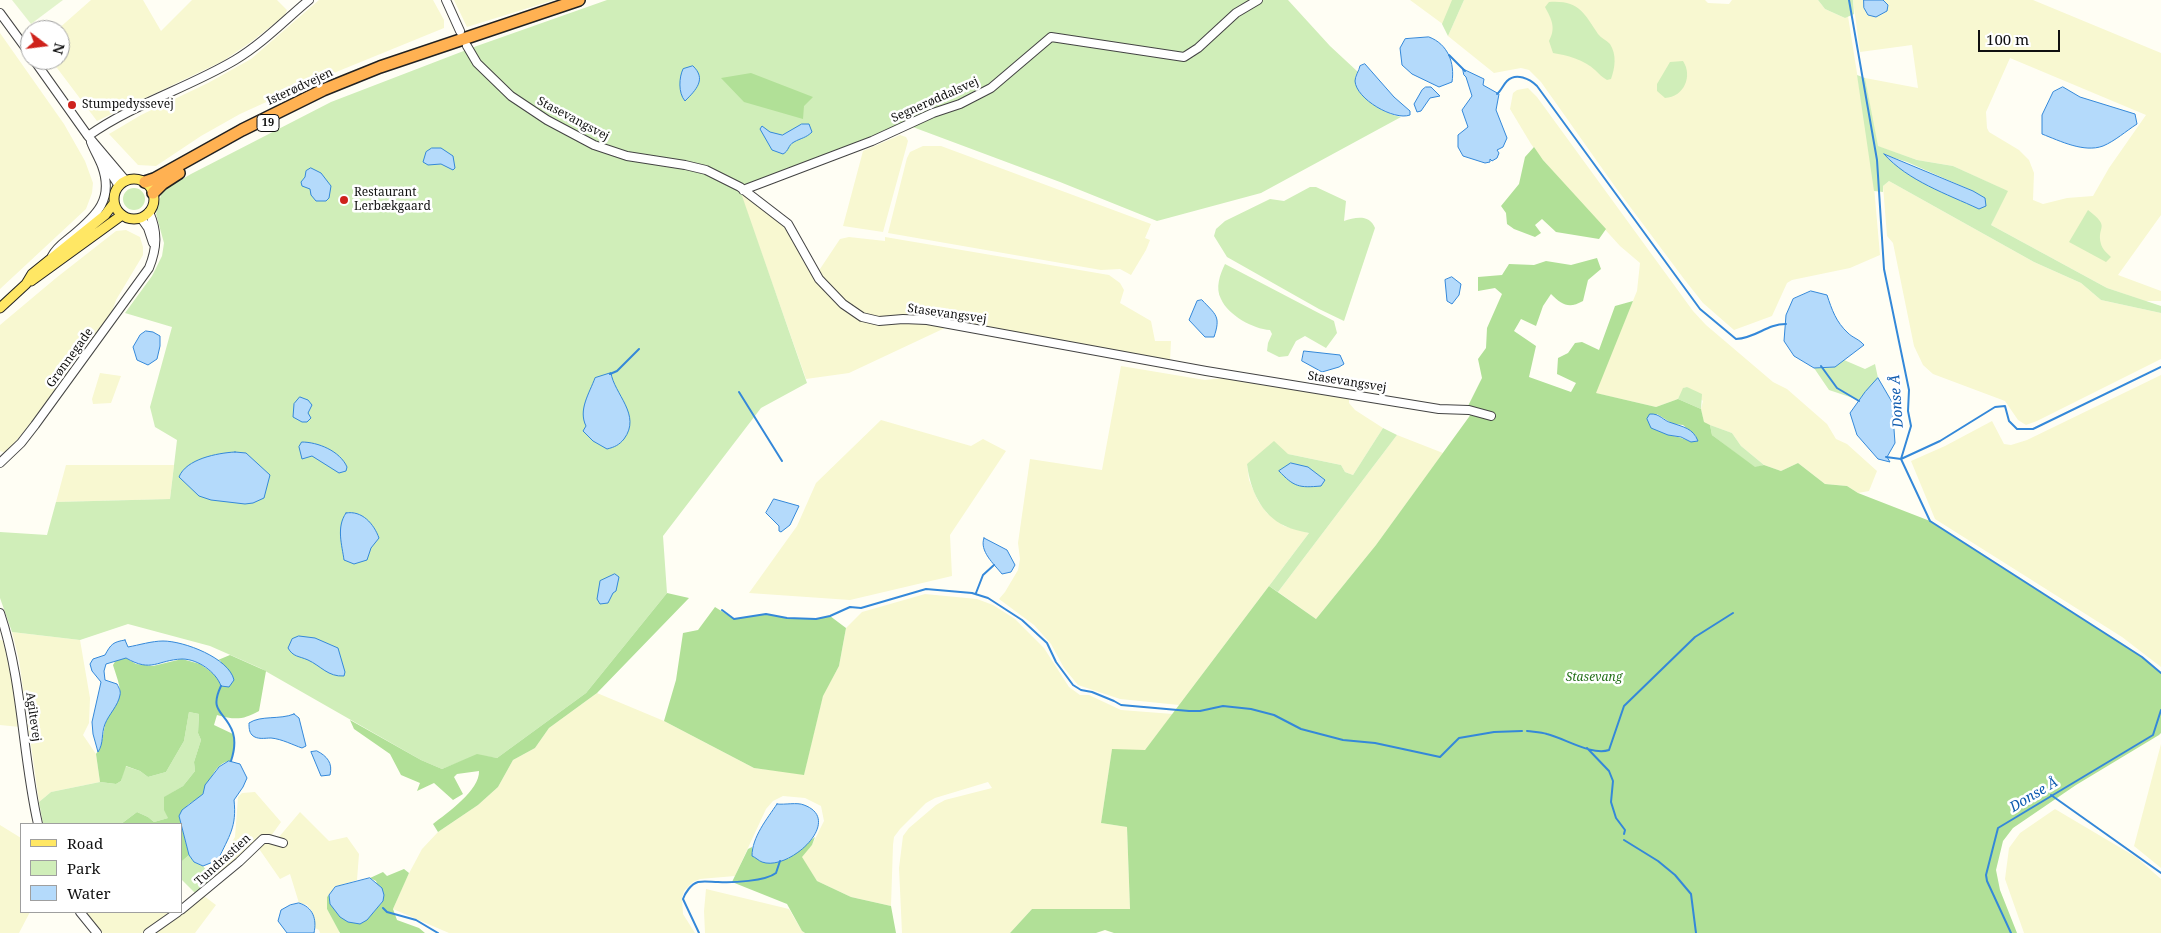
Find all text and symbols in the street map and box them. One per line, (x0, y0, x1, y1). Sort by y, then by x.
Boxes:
north arrow (20, 20, 70, 70)
scale bar (1981, 20, 2064, 52)
text: 100 m (1986, 29, 2029, 49)
text: N (48, 41, 70, 57)
street label: Isterødvejen (265, 65, 335, 109)
street label: Segnerøddalsvej (889, 74, 981, 126)
street label: Stasevangsvej (534, 94, 612, 144)
place label: Stumpedyssevej (82, 98, 174, 112)
marker: Stumpedyssevej (66, 99, 78, 111)
road number: 19 (257, 115, 279, 132)
place label: Restaurant Lerbækgaard (354, 186, 431, 214)
marker: Restaurant Lerbækgaard (338, 194, 350, 206)
street label: Stasevangsvej (907, 301, 987, 327)
street label: Grønnegade (44, 325, 96, 391)
street label: Stasevangsvej (1307, 369, 1387, 395)
water label: Donse Å (1887, 374, 1907, 428)
park label: Stasevang (1566, 671, 1622, 685)
street label: Agiltevej (22, 691, 44, 743)
water label: Donse Å (2007, 774, 2061, 816)
legend (20, 823, 182, 913)
street label: Tundrastien (192, 831, 254, 889)
text: Road (67, 833, 103, 853)
text: Park (67, 858, 100, 878)
text: Water (67, 883, 110, 903)

